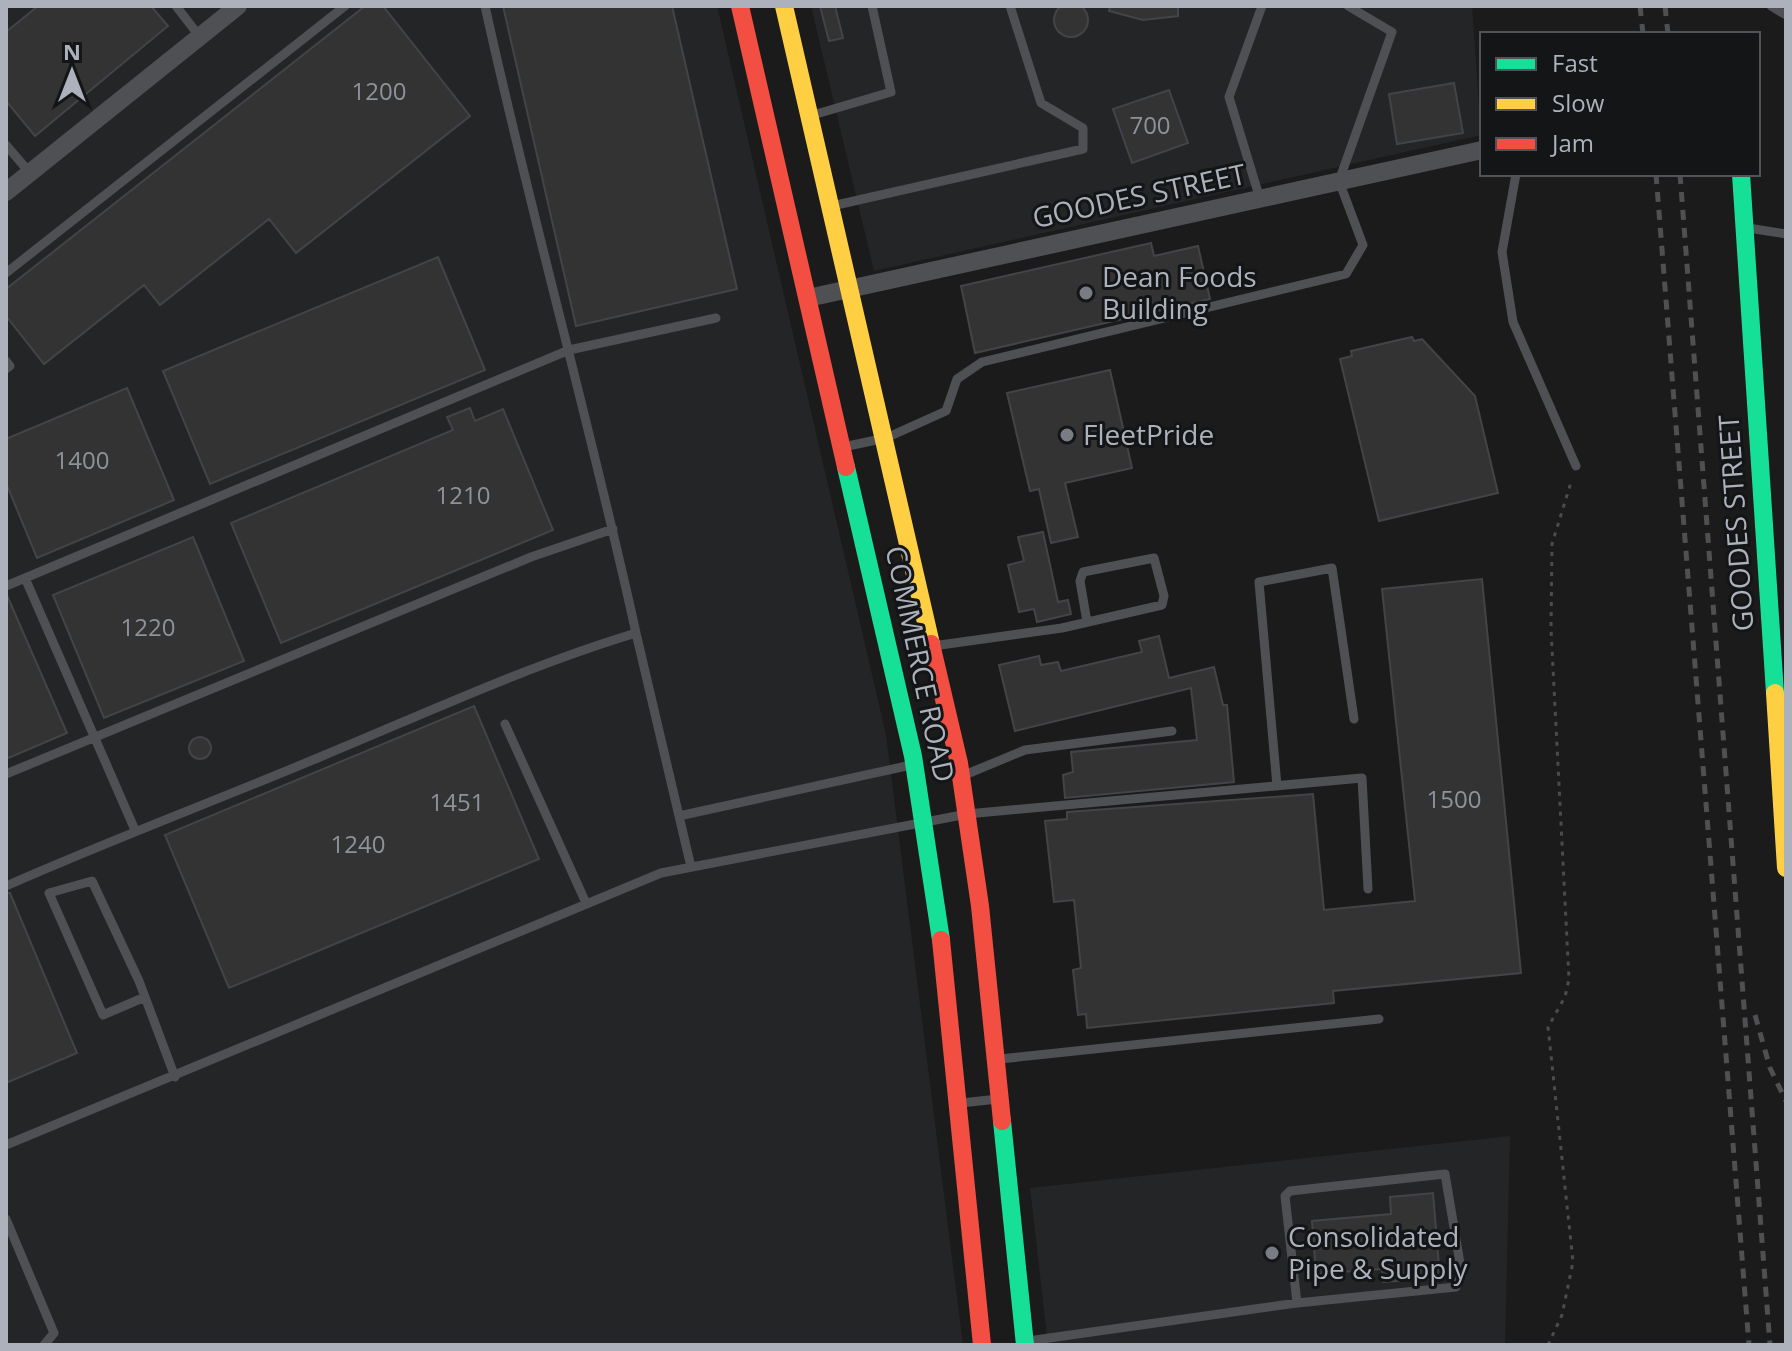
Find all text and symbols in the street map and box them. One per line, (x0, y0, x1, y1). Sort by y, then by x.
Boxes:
north arrow (32, 32, 112, 112)
legend (1480, 32, 1760, 176)
text: N (63, 36, 81, 66)
text: Fast (1552, 46, 1598, 79)
house number: 1200 (352, 74, 406, 107)
text: Slow (1552, 86, 1605, 119)
house number: 700 (1129, 108, 1171, 141)
text: Jam (1550, 126, 1594, 159)
street label: GOODES STREET (1029, 154, 1249, 236)
place label: Dean Foods Building (1102, 257, 1257, 327)
marker: Dean Foods Building (1077, 284, 1095, 302)
street label: GOODES STREET (1708, 413, 1762, 633)
place label: FleetPride (1083, 415, 1214, 453)
marker: FleetPride (1058, 426, 1076, 444)
house number: 1400 (55, 443, 109, 476)
house number: 1210 (436, 478, 490, 511)
street label: COMMERCE ROAD (877, 542, 965, 785)
house number: 1220 (121, 610, 175, 643)
house number: 1500 (1427, 782, 1481, 815)
house number: 1451 (430, 785, 484, 818)
house number: 1240 (331, 827, 385, 860)
place label: Consolidated Pipe & Supply (1288, 1217, 1469, 1287)
marker: Consolidated Pipe & Supply (1263, 1244, 1281, 1262)

